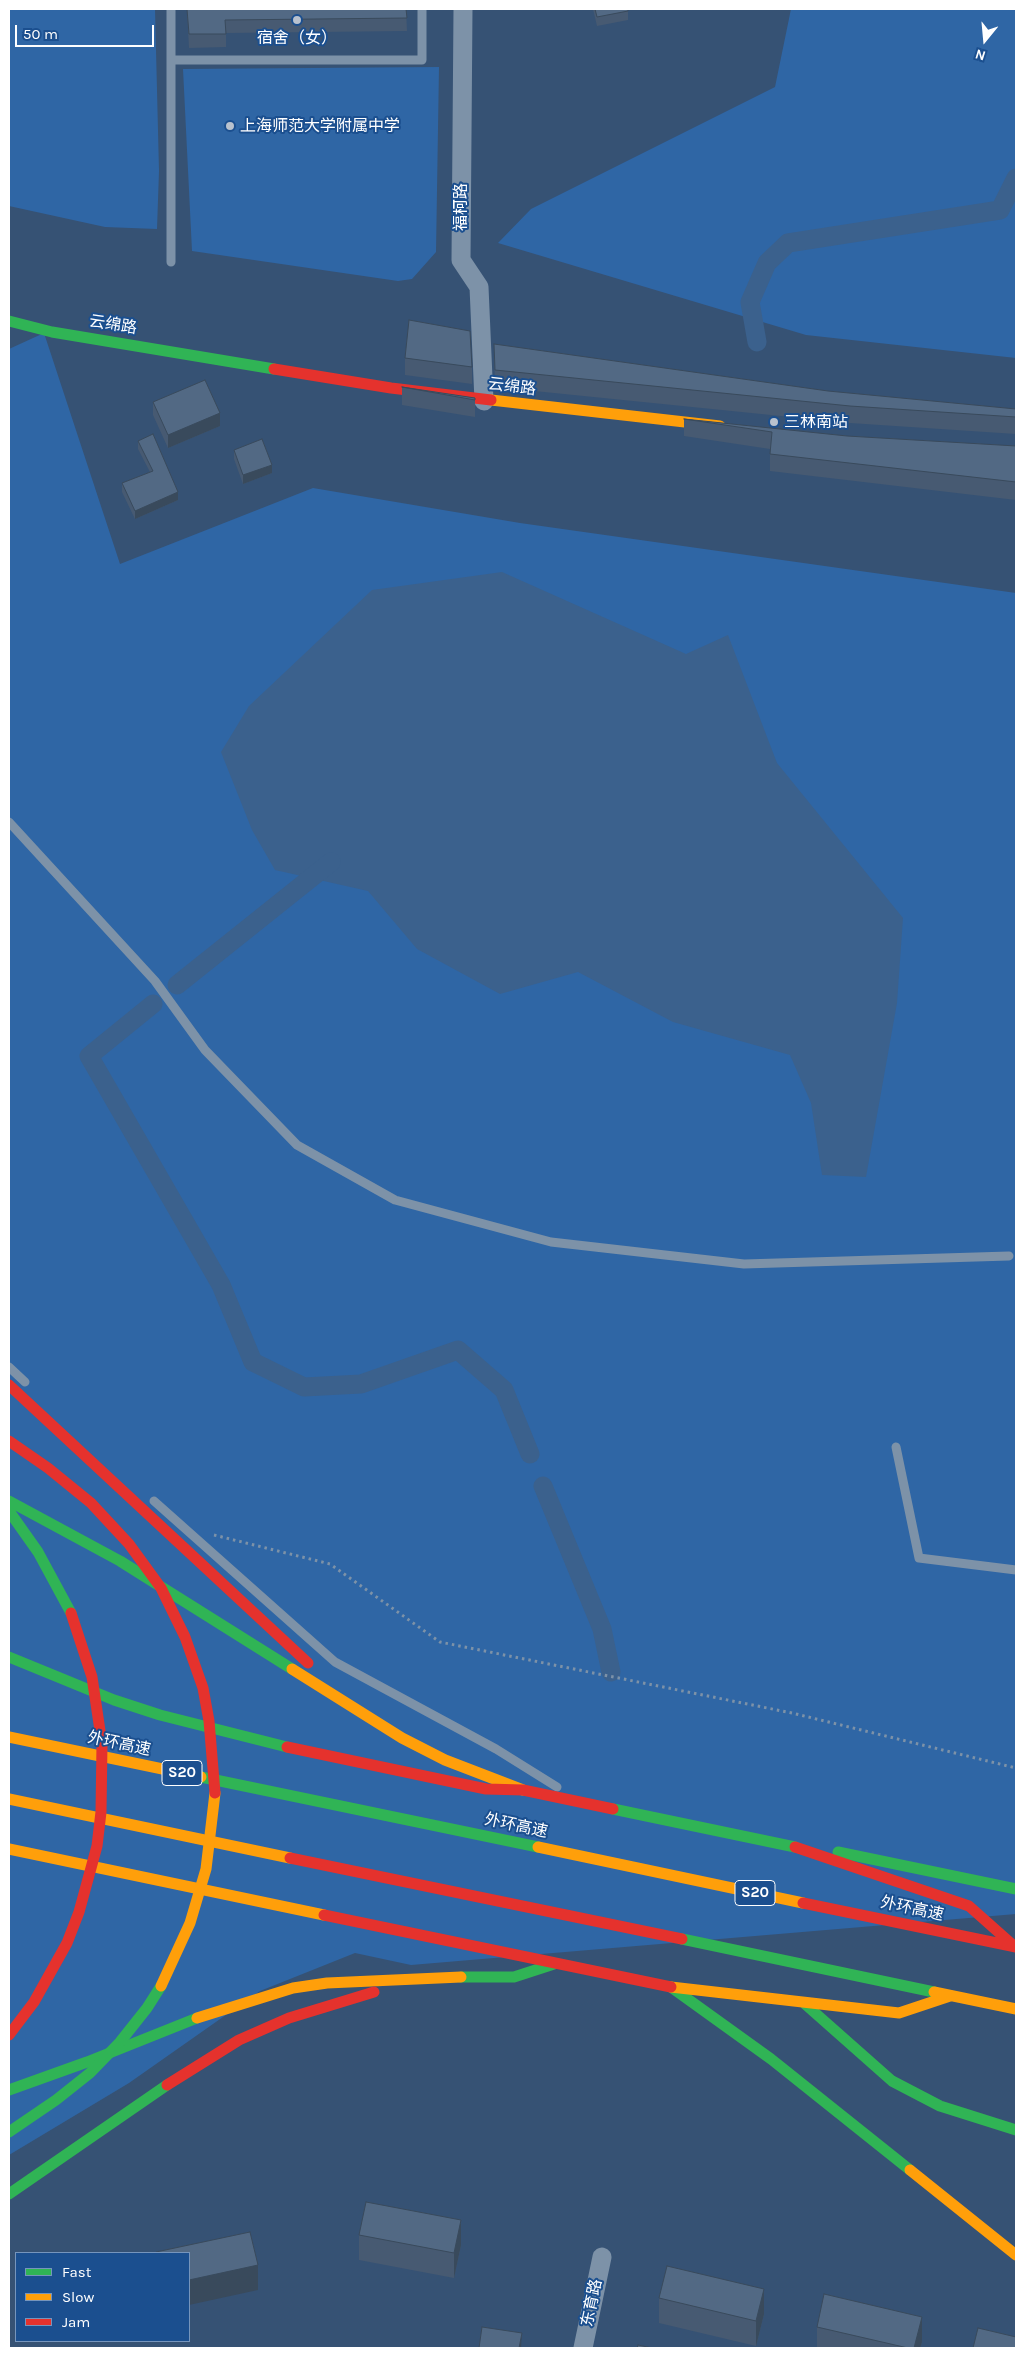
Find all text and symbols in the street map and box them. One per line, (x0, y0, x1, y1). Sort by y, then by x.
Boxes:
marker: 宿舍（女） (291, 14, 303, 26)
scale bar (18, 15, 156, 47)
north arrow (960, 15, 1010, 65)
text: 50 m (23, 25, 58, 43)
place label: 宿舍（女） (257, 28, 337, 48)
text: N (973, 45, 988, 64)
place label: 上海师范大学附属中学 (240, 116, 400, 136)
marker: 上海师范大学附属中学 (224, 120, 236, 132)
street label: 福柯路 (451, 183, 471, 231)
street label: 云绵路 (88, 312, 138, 338)
street label: 云绵路 (487, 375, 537, 399)
place label: 三林南站 (784, 412, 848, 432)
marker: 三林南站 (768, 416, 780, 428)
street label: 外环高速 (86, 1728, 152, 1760)
road number: S20 (162, 1760, 202, 1786)
street label: 外环高速 (483, 1810, 549, 1842)
road number: S20 (735, 1880, 775, 1906)
street label: 外环高速 (879, 1893, 945, 1925)
legend (15, 2252, 190, 2342)
text: Fast (62, 2263, 91, 2281)
street label: 东育路 (578, 2278, 606, 2328)
text: Slow (62, 2288, 94, 2306)
text: Jam (62, 2313, 90, 2331)

